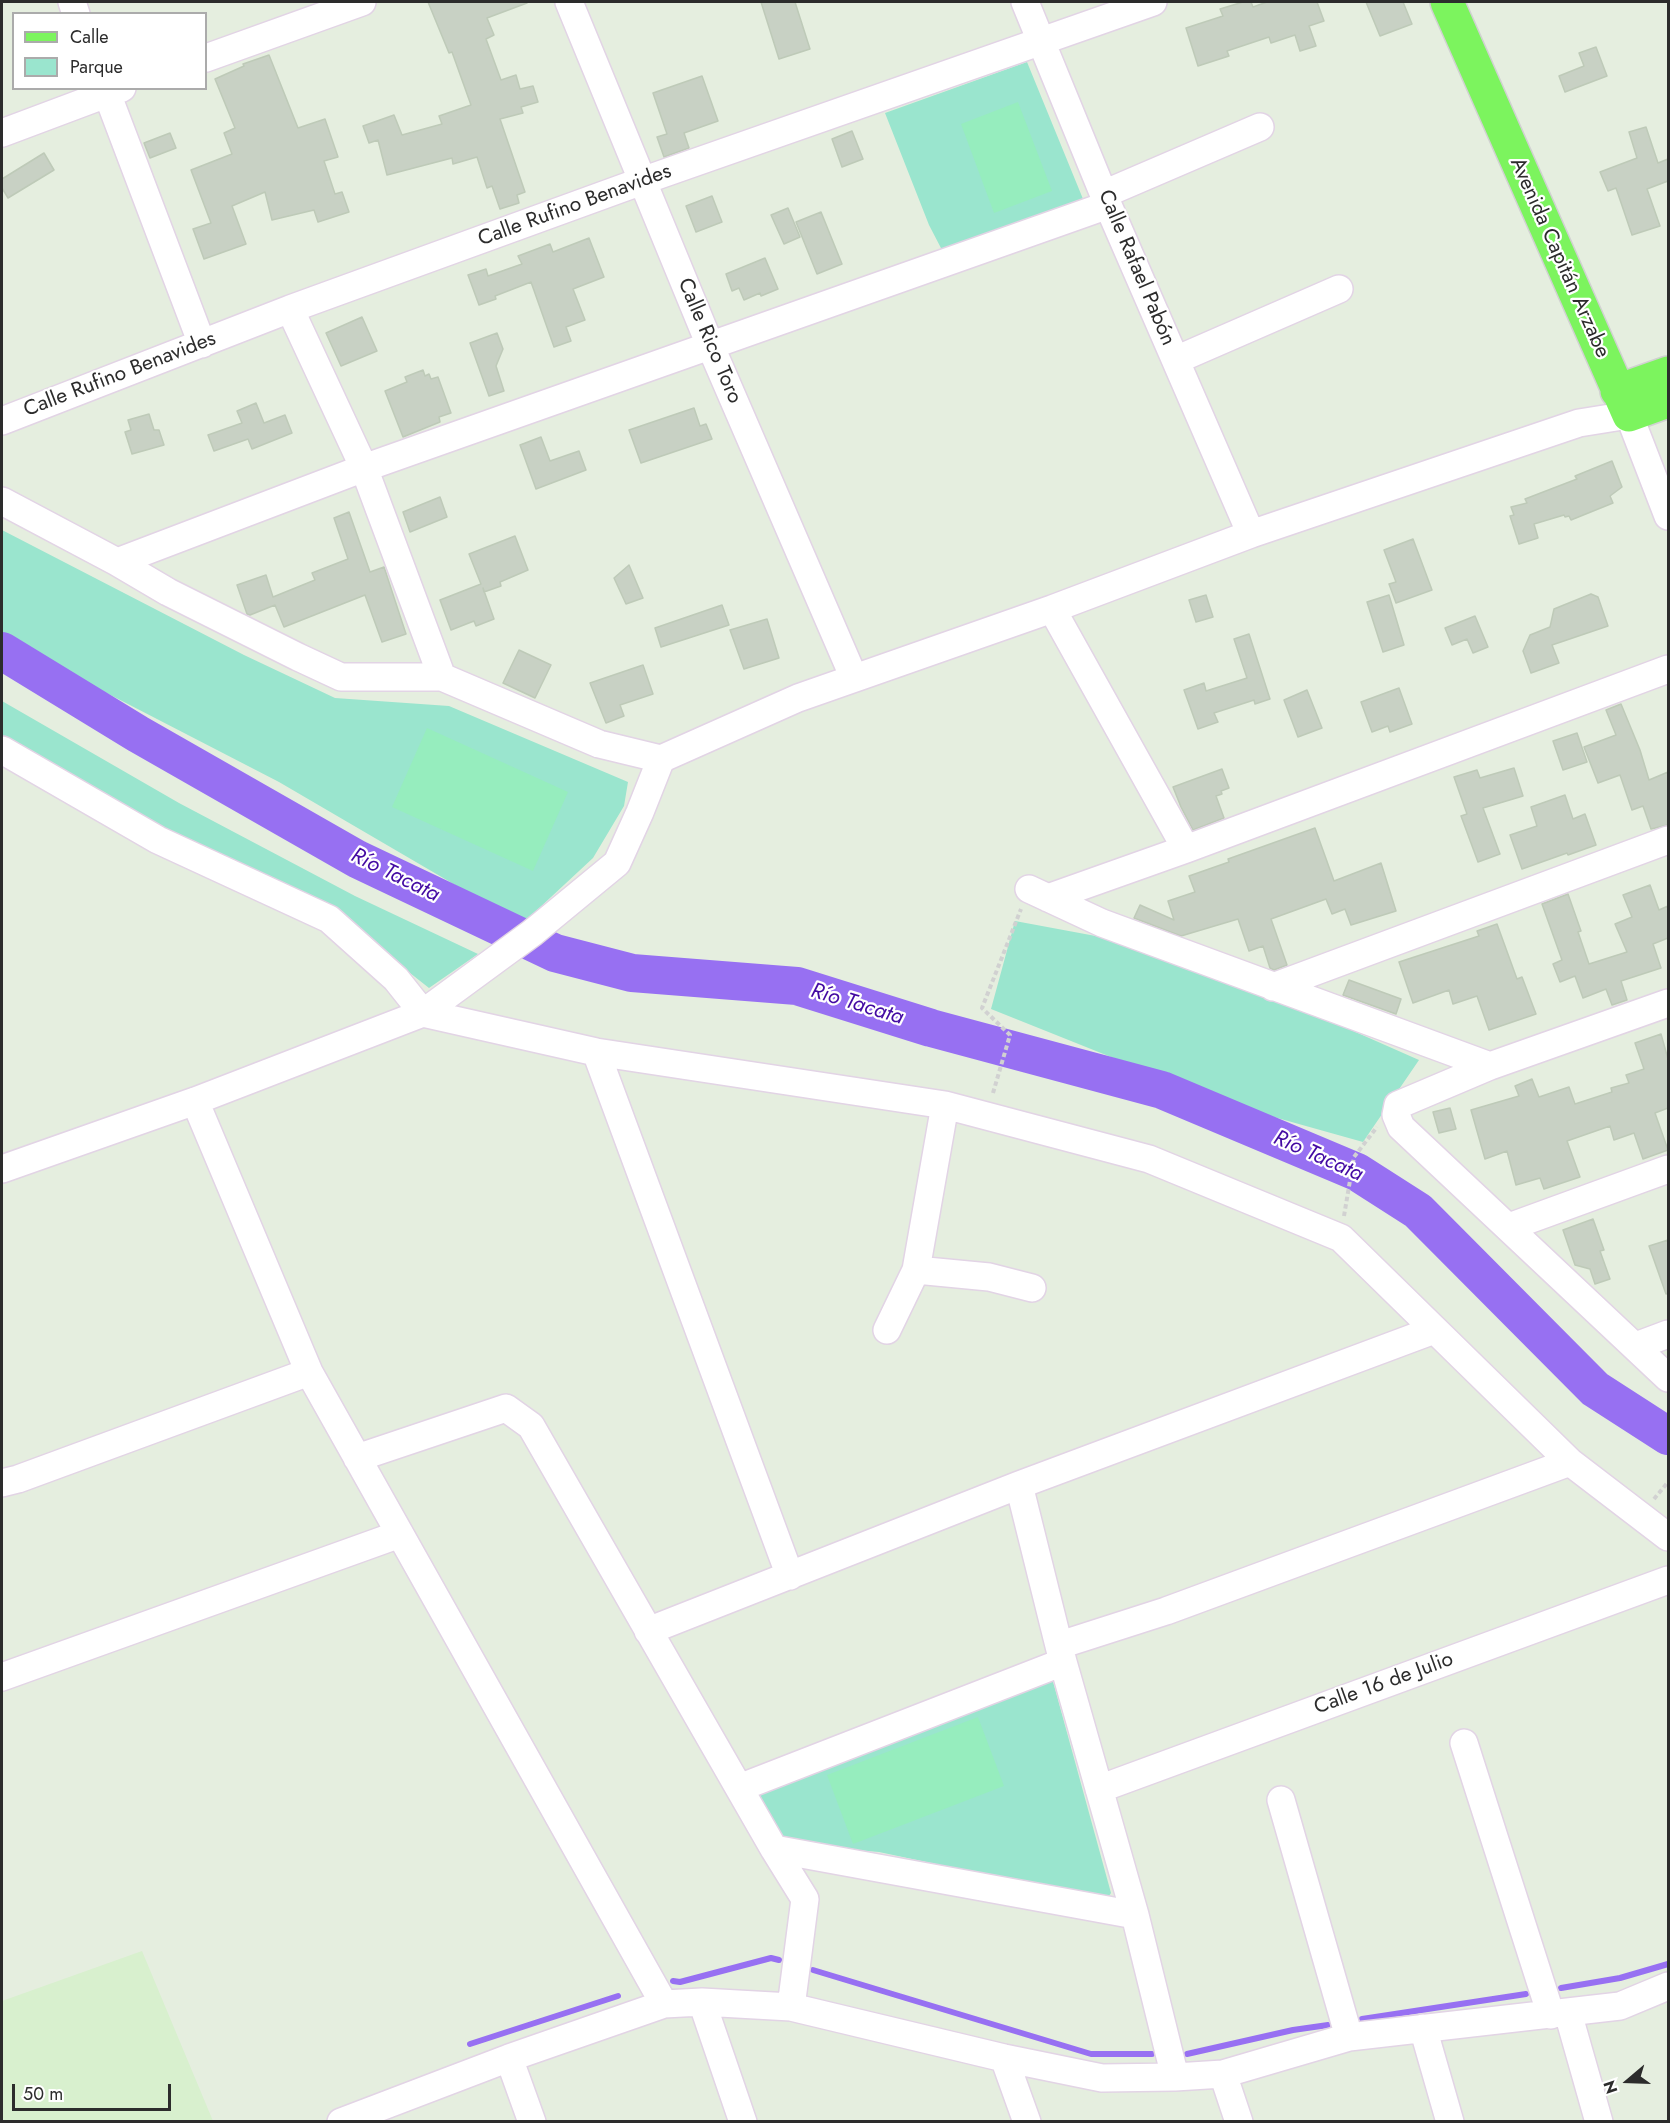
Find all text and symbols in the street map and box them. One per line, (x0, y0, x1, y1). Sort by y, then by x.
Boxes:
legend (12, 12, 207, 90)
text: Calle (70, 24, 109, 50)
text: Parque (70, 54, 123, 80)
street label: Avenida Capitán Arzabe (1504, 154, 1614, 362)
street label: Calle Rufino Benavides (475, 159, 675, 253)
street label: Calle Rafael Pabón (1092, 186, 1180, 350)
street label: Calle Rico Toro (671, 275, 747, 407)
street label: Calle Rufino Benavides (20, 327, 220, 423)
water label: Río Tacata (346, 843, 444, 909)
water label: Río Tacata (808, 978, 906, 1032)
water label: Río Tacata (1269, 1126, 1367, 1188)
street label: Calle 16 de Julio (1311, 1647, 1457, 1721)
north arrow (1598, 2051, 1658, 2111)
scale bar (15, 2072, 174, 2110)
text: N (1598, 2077, 1623, 2097)
text: 50 m (23, 2081, 63, 2107)

